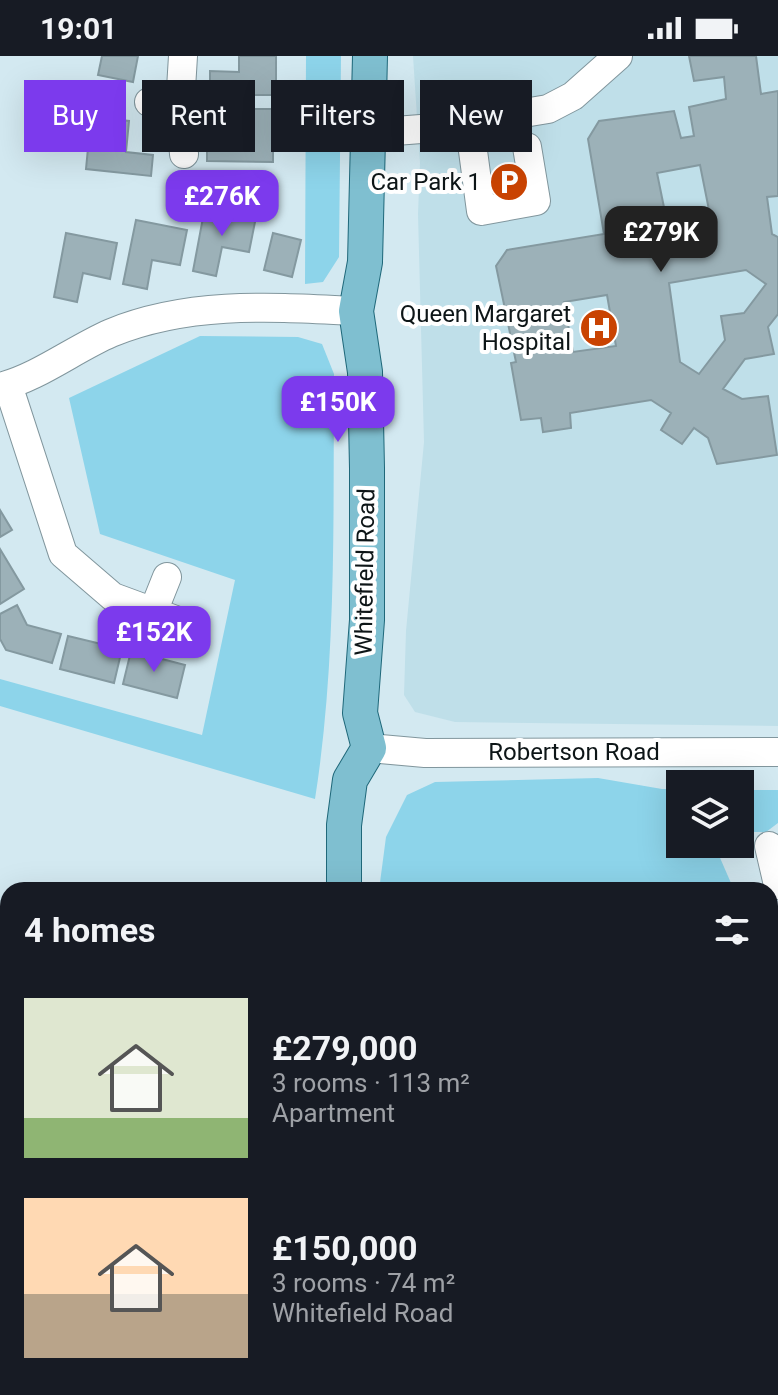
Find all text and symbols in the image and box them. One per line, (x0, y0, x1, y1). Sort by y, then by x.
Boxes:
text: 19:01 (40, 11, 117, 46)
chip: Buy (24, 80, 126, 152)
chip: Rent (142, 80, 255, 152)
chip: Filters (271, 80, 404, 152)
chip: New (420, 80, 532, 152)
parking icon: Car Park 1 (488, 161, 530, 203)
place label: Car Park 1 (370, 168, 481, 196)
pin: £276K (166, 170, 278, 238)
text: £276K (184, 181, 260, 211)
pin: £279K (605, 206, 717, 274)
text: £279K (623, 217, 699, 247)
place label: Queen Margaret Hospital (400, 300, 571, 356)
hospital icon: Queen Margaret Hospital (578, 307, 620, 349)
pin: £150K (282, 376, 394, 444)
text: £150K (300, 387, 376, 417)
street label: Whitefield Road (350, 488, 380, 656)
pin: £152K (98, 606, 210, 674)
text: £152K (116, 617, 192, 647)
street label: Robertson Road (488, 738, 660, 766)
map controls (666, 770, 754, 858)
button: layers (666, 770, 754, 858)
icon: filters (710, 908, 754, 952)
text: 4 homes (24, 910, 155, 950)
text: £279,000 (272, 1028, 418, 1068)
icon: home (88, 1030, 184, 1126)
text: 3 rooms · 113 m² (272, 1068, 470, 1098)
text: Apartment (272, 1098, 395, 1128)
text: £150,000 (272, 1228, 418, 1268)
icon: home (88, 1230, 184, 1326)
text: 3 rooms · 74 m² (272, 1268, 455, 1298)
text: Whitefield Road (272, 1298, 453, 1328)

